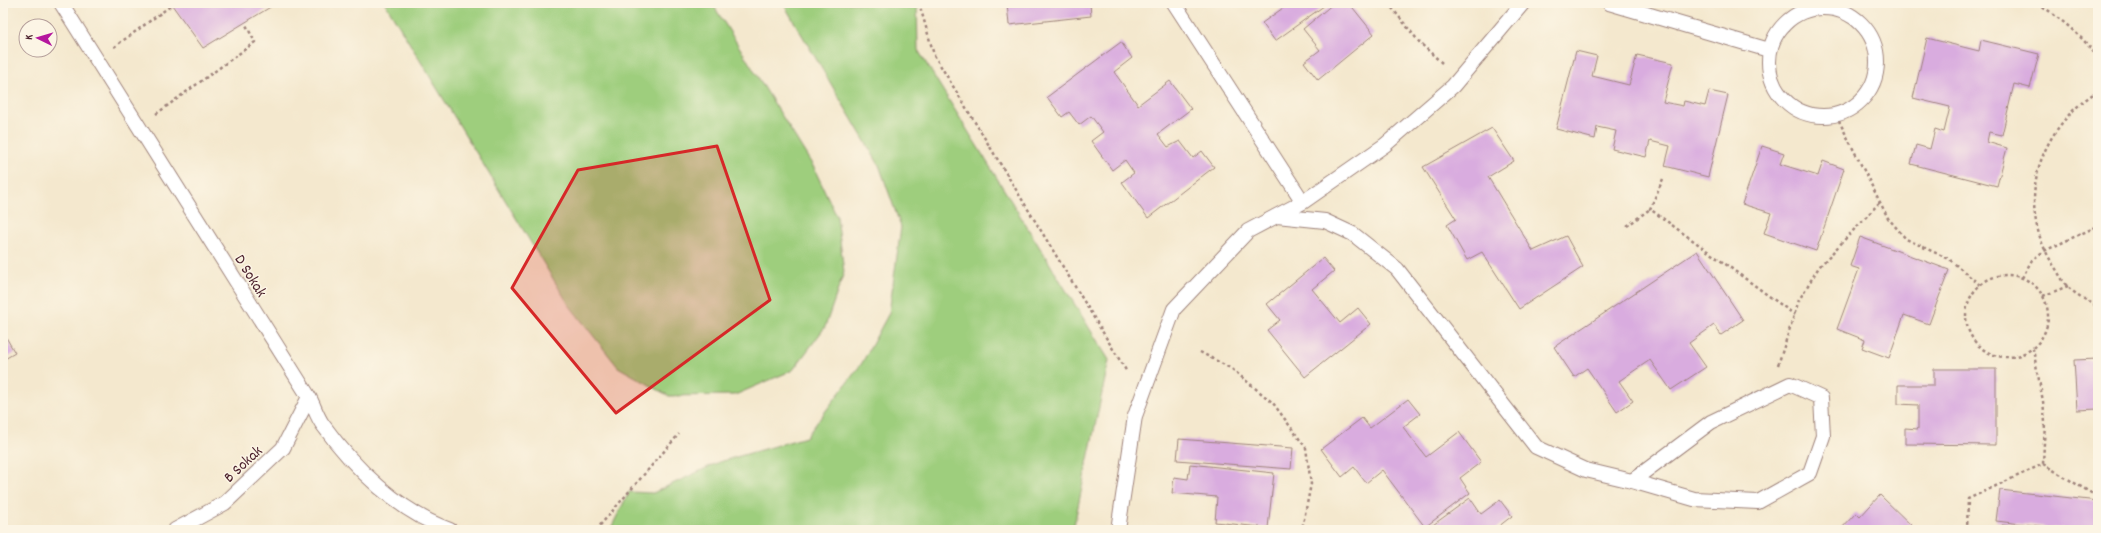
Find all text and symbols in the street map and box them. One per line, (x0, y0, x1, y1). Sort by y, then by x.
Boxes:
north arrow (18, 18, 58, 58)
text: K (22, 34, 38, 41)
street label: D Sokak (228, 250, 272, 302)
street label: B Sokak (219, 441, 268, 489)

